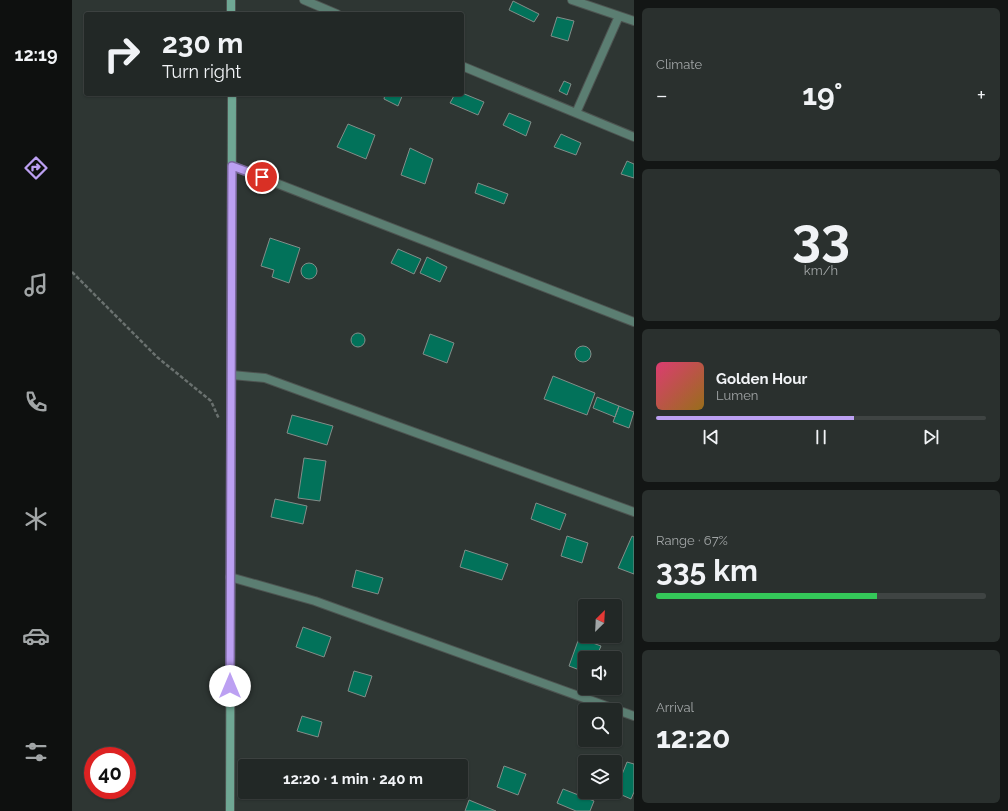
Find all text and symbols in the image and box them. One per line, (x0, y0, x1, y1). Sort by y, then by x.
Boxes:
text: 230 m (162, 27, 243, 60)
icon: right (96, 28, 148, 80)
text: 12:19 (15, 44, 57, 65)
text: Climate (656, 57, 702, 72)
text: Turn right (162, 61, 241, 82)
text: 19° (802, 77, 842, 112)
text: − (656, 82, 668, 108)
text: + (977, 82, 986, 108)
icon: directions (22, 154, 50, 182)
pin (245, 160, 279, 194)
icon: arrive (251, 166, 273, 188)
text: 33 (792, 206, 850, 267)
text: km/h (804, 263, 838, 278)
icon: music (22, 271, 50, 299)
text: Golden Hour (716, 370, 807, 388)
icon: phone (22, 388, 50, 416)
text: Lumen (716, 388, 758, 403)
icon: previous (700, 426, 722, 448)
icon: pause (810, 426, 832, 448)
icon: next (920, 426, 942, 448)
icon: climate (22, 505, 50, 533)
text: Range · 67% (656, 533, 728, 548)
text: 335 km (656, 553, 758, 588)
north arrow (578, 599, 622, 643)
map controls (578, 599, 622, 799)
icon: car (22, 622, 50, 650)
button: sound (578, 651, 622, 695)
position arrow (209, 665, 251, 707)
text: Arrival (656, 700, 694, 715)
button: search (578, 703, 622, 747)
text: 12:20 (656, 720, 731, 755)
icon: filters (22, 738, 50, 766)
speed limit sign: 40 (84, 747, 136, 799)
button: layers (578, 755, 622, 799)
text: 12:20 · 1 min · 240 m (283, 770, 423, 788)

